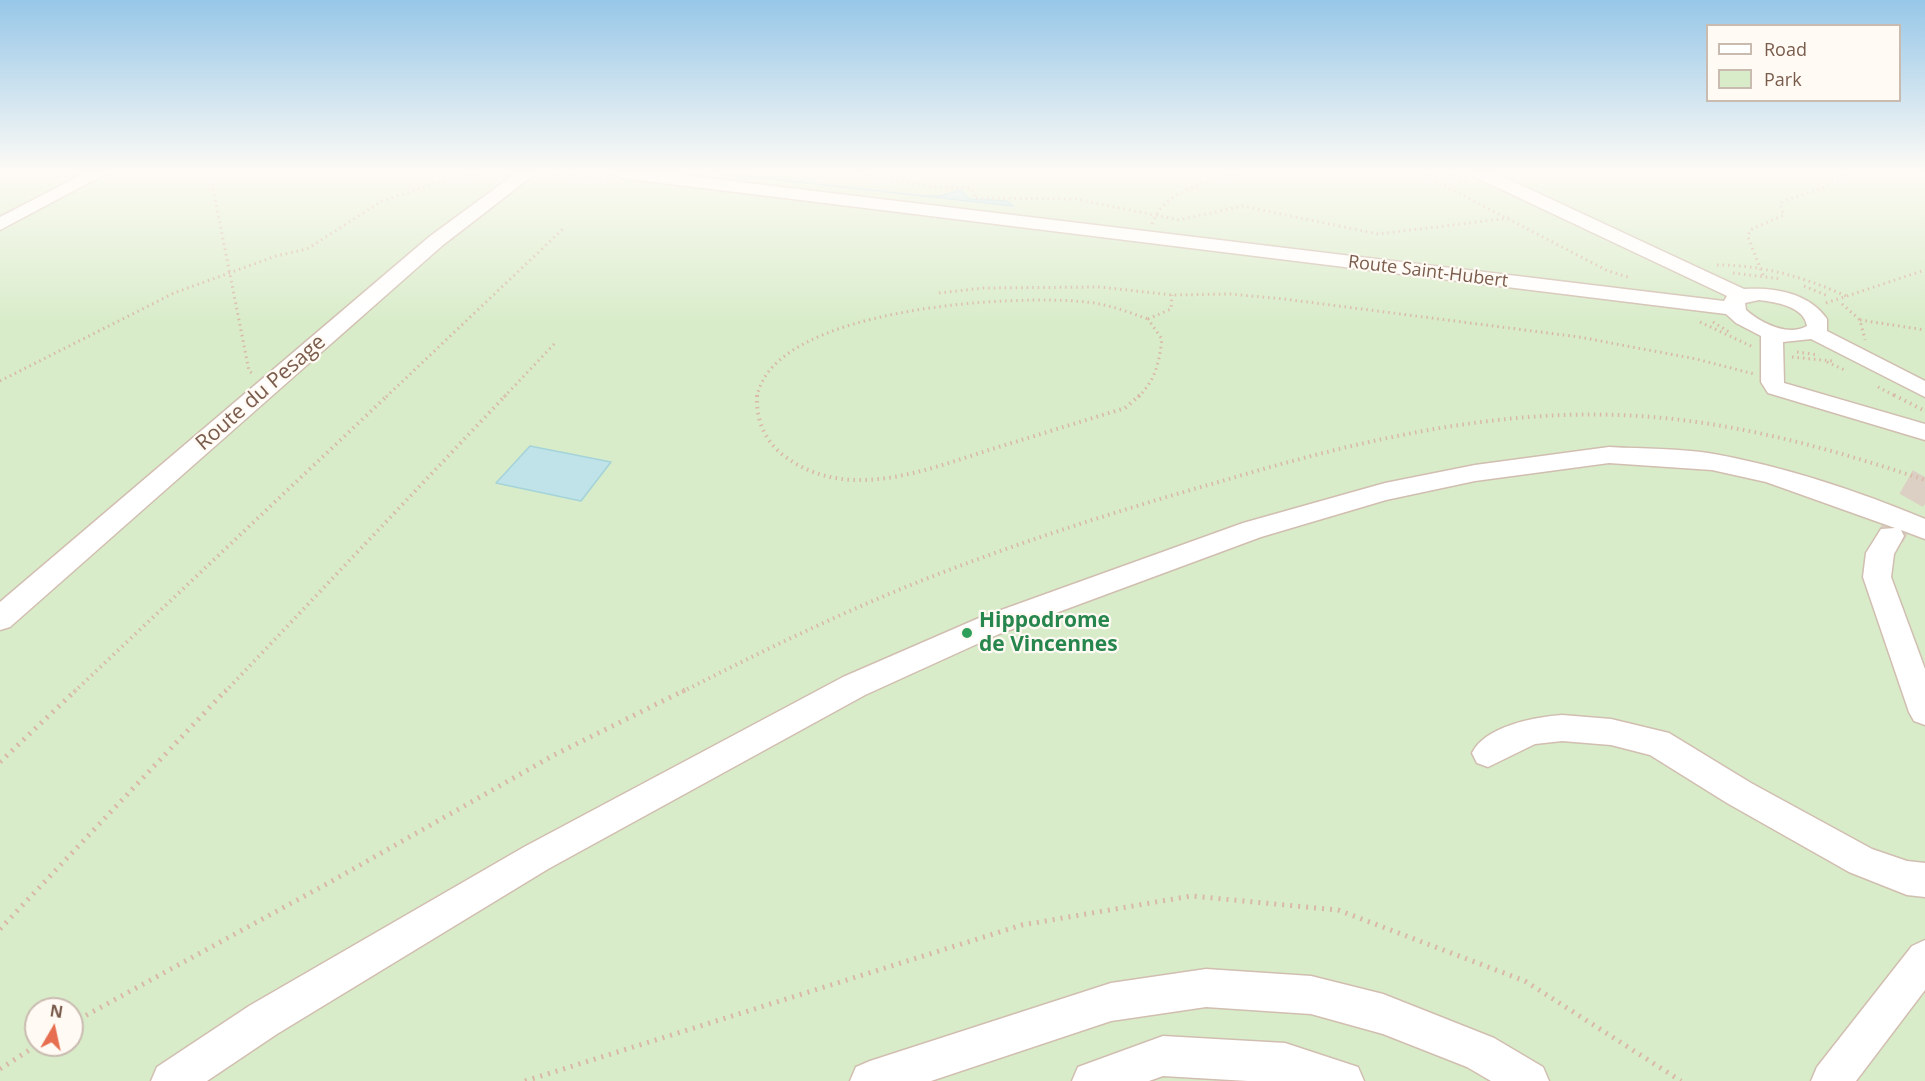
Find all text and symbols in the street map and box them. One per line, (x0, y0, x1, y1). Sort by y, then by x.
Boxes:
legend (1706, 24, 1901, 102)
text: Road (1764, 37, 1807, 61)
text: Park (1764, 67, 1802, 91)
street label: Route Saint-Hubert (1347, 251, 1509, 293)
street label: Route du Pesage (191, 330, 331, 456)
place label: Hippodrome de Vincennes (979, 608, 1118, 658)
marker: Hippodrome de Vincennes (960, 626, 974, 640)
north arrow (24, 997, 84, 1057)
text: N (48, 999, 65, 1023)

